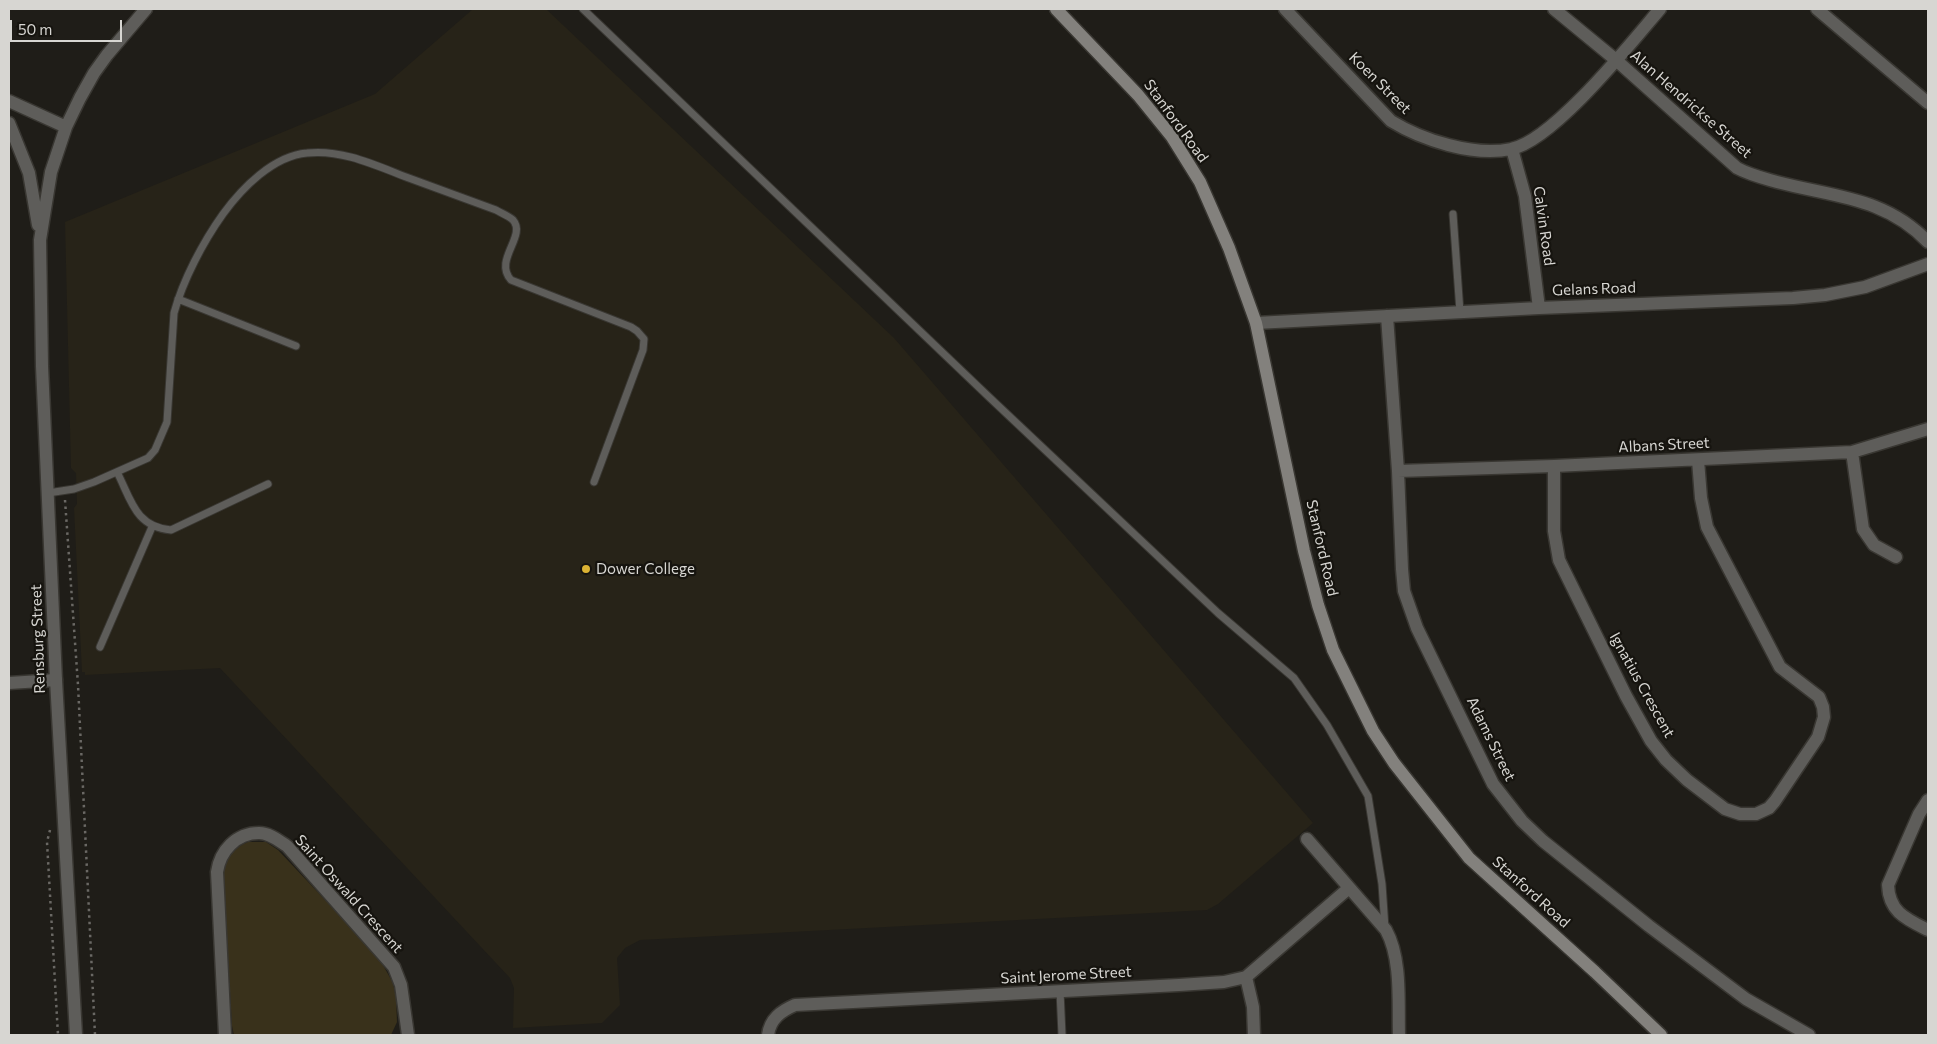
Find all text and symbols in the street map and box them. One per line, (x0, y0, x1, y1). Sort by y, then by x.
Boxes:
scale bar (12, 10, 125, 42)
text: 50 m (18, 20, 52, 38)
street label: Alan Hendrickse Street (1626, 46, 1756, 162)
street label: Koen Street (1345, 48, 1415, 118)
street label: Stanford Road (1140, 76, 1212, 166)
street label: Calvin Road (1530, 185, 1558, 267)
street label: Gelans Road (1552, 279, 1636, 299)
street label: Albans Street (1618, 434, 1710, 456)
street label: Stanford Road (1302, 498, 1342, 598)
place label: Dower College (596, 560, 695, 578)
marker: Dower College (580, 563, 592, 575)
street label: Rensburg Street (27, 584, 49, 694)
street label: Ignatius Crescent (1606, 629, 1678, 741)
street label: Adams Street (1463, 694, 1519, 784)
street label: Saint Oswald Crescent (291, 831, 407, 957)
street label: Stanford Road (1489, 853, 1573, 931)
street label: Saint Jerome Street (1000, 963, 1132, 987)

